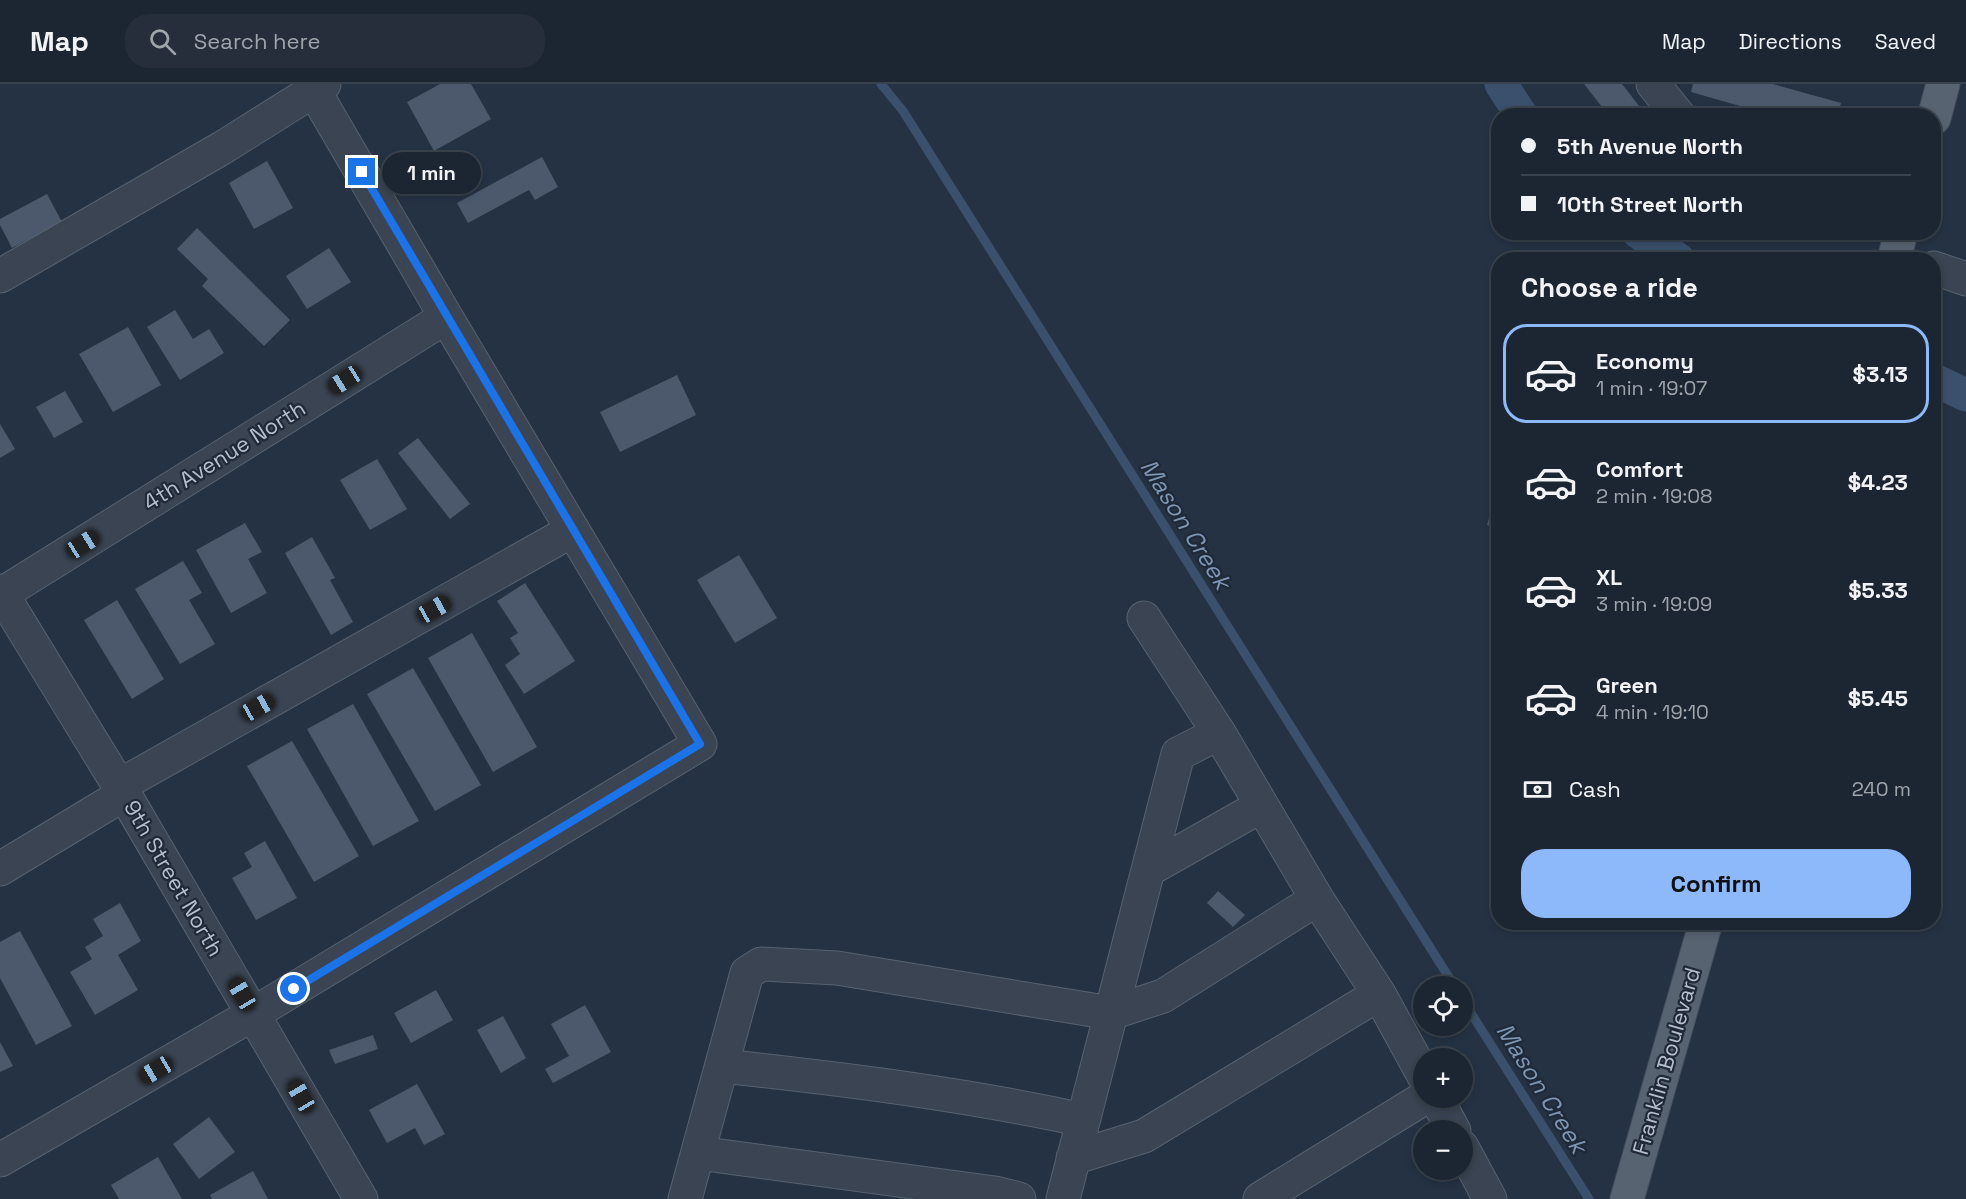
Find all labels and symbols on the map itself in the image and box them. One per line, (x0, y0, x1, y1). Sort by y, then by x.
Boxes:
callout: 1 min (383, 151, 482, 193)
route end (348, 158, 375, 185)
car (325, 363, 365, 397)
street label: 4th Avenue North (138, 394, 310, 516)
water label: Mason Creek (1134, 453, 1240, 598)
car (63, 527, 103, 561)
car (414, 592, 454, 626)
car (238, 690, 278, 724)
street label: 9th Street North (118, 795, 230, 961)
street label: Franklin Boulevard (1626, 964, 1706, 1158)
car (225, 974, 259, 1014)
route start (280, 975, 307, 1002)
water label: Mason Creek (1490, 1017, 1596, 1162)
car (136, 1053, 176, 1087)
car (284, 1076, 318, 1116)

